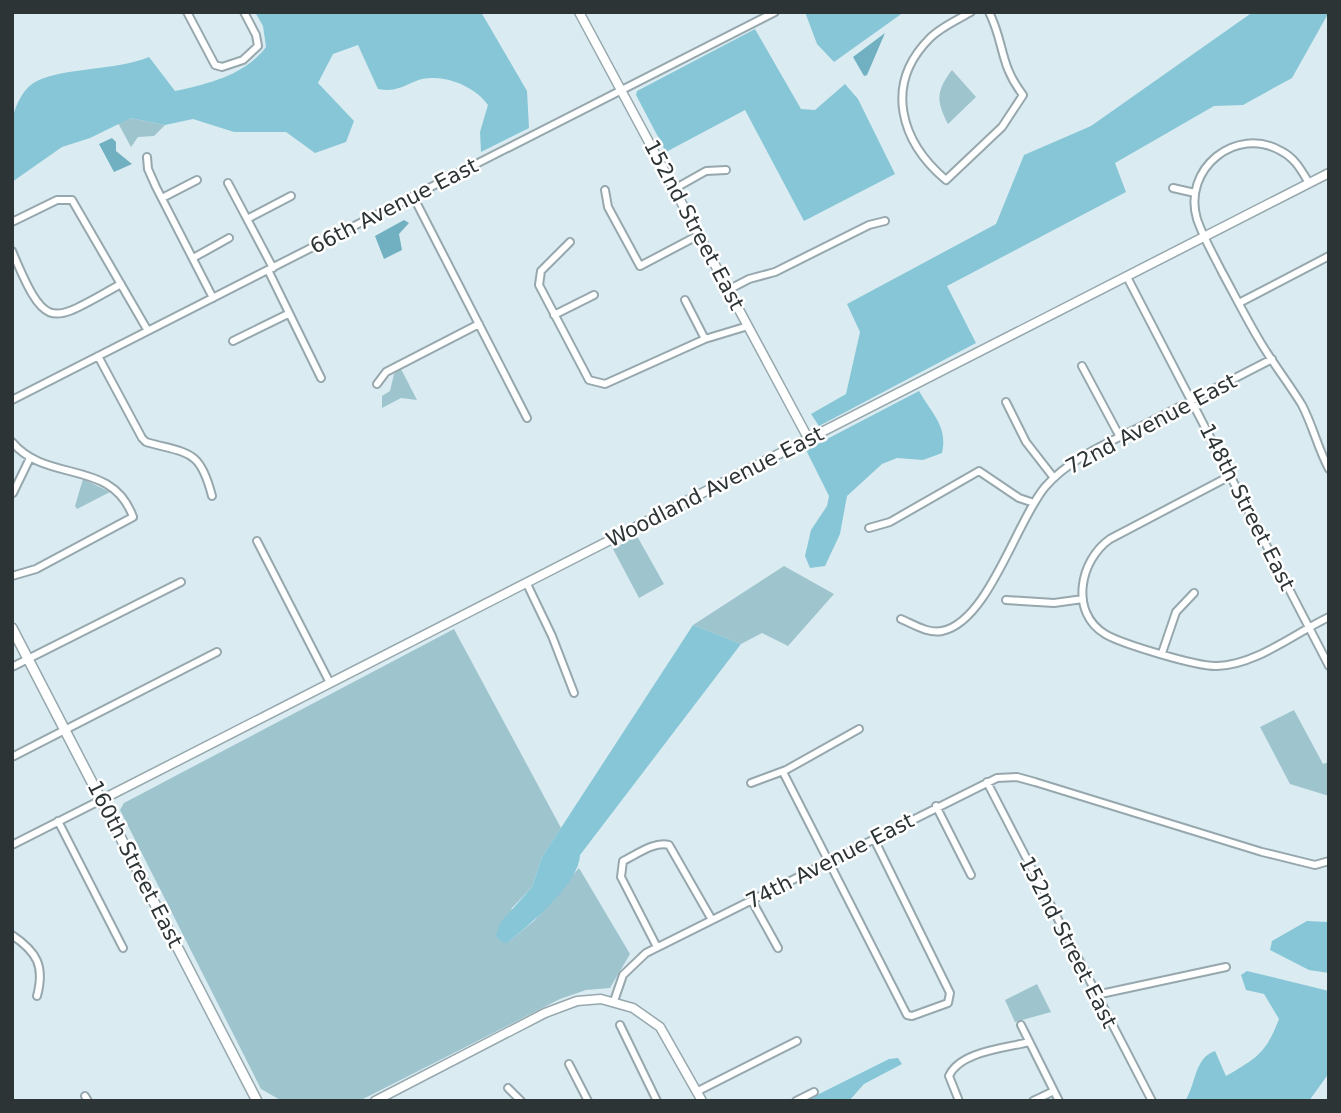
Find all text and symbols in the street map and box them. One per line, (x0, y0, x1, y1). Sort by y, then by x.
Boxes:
street label: 152nd Street East (639, 136, 749, 314)
street label: 66th Avenue East (306, 153, 482, 259)
street label: 72nd Avenue East (1061, 369, 1241, 479)
street label: 148th Street East (1195, 420, 1299, 594)
street label: Woodland Avenue East (602, 422, 828, 552)
street label: 160th Street East (83, 777, 187, 951)
street label: 74th Avenue East (742, 808, 918, 914)
street label: 152nd Street East (1014, 852, 1122, 1032)

